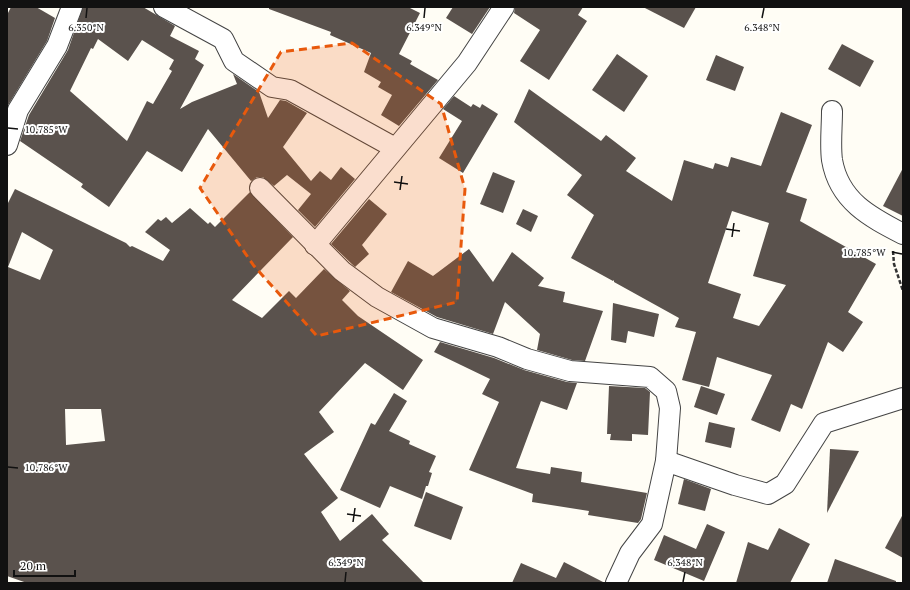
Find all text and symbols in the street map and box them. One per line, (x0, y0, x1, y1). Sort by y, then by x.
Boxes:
text: 6.350°N (68, 21, 105, 34)
text: 6.349°N (406, 21, 443, 34)
text: 6.348°N (744, 21, 781, 34)
text: 10.785°W (24, 123, 68, 136)
text: 10.785°W (842, 246, 886, 259)
text: 10.786°W (24, 461, 68, 474)
scale bar (14, 552, 75, 578)
text: 6.349°N (328, 556, 365, 569)
text: 6.348°N (667, 556, 704, 569)
text: 20 m (20, 558, 47, 573)

